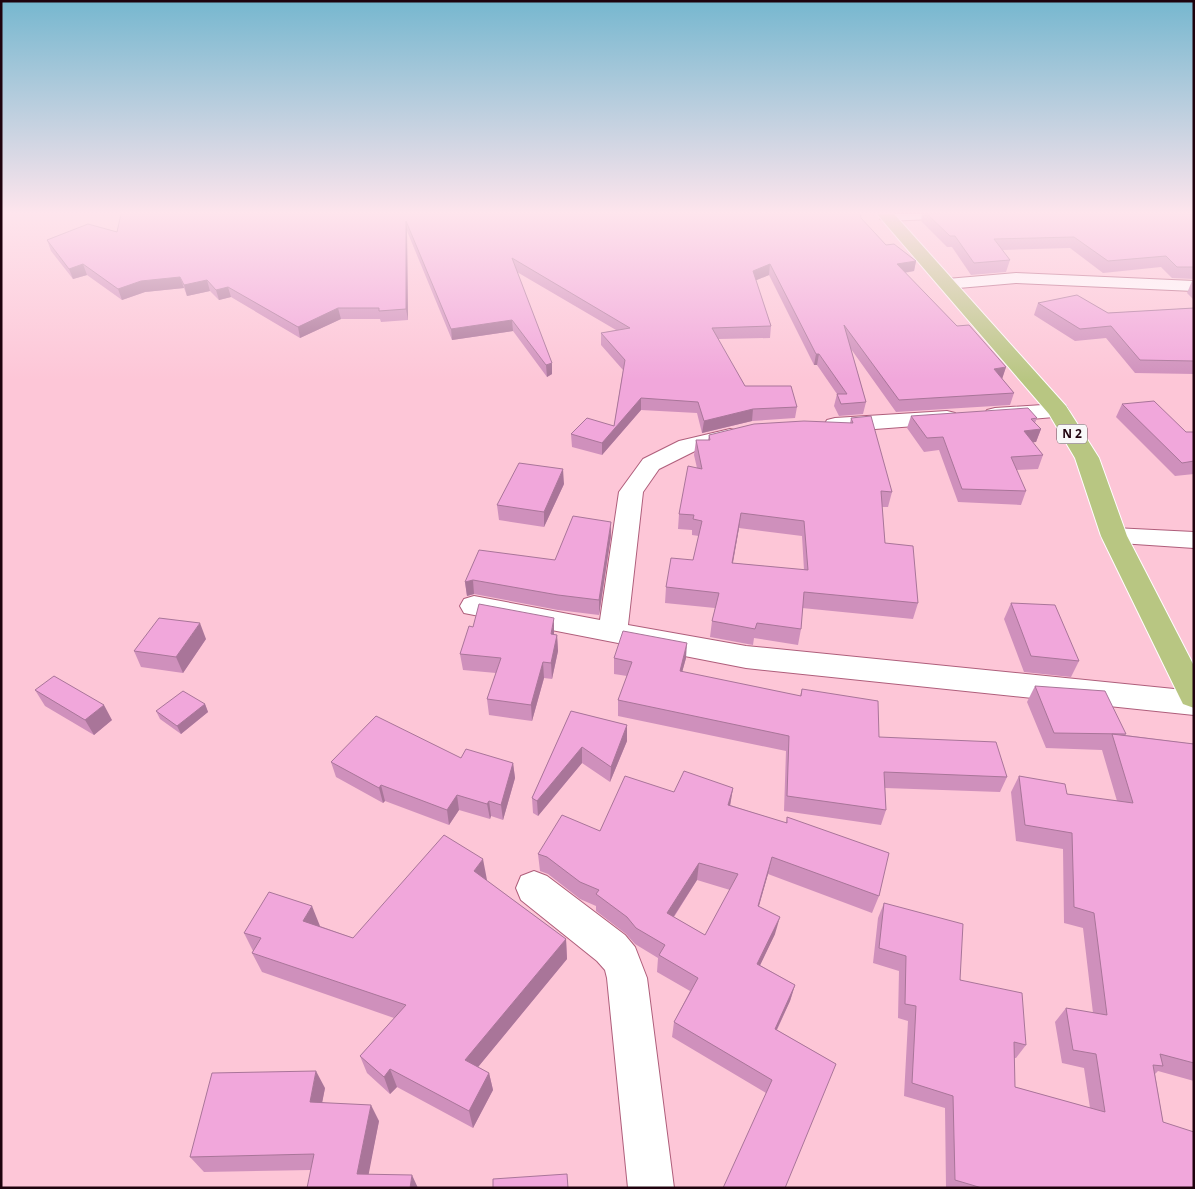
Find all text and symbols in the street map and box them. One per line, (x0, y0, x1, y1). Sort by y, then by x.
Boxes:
road number: N 2 (1057, 424, 1087, 444)

